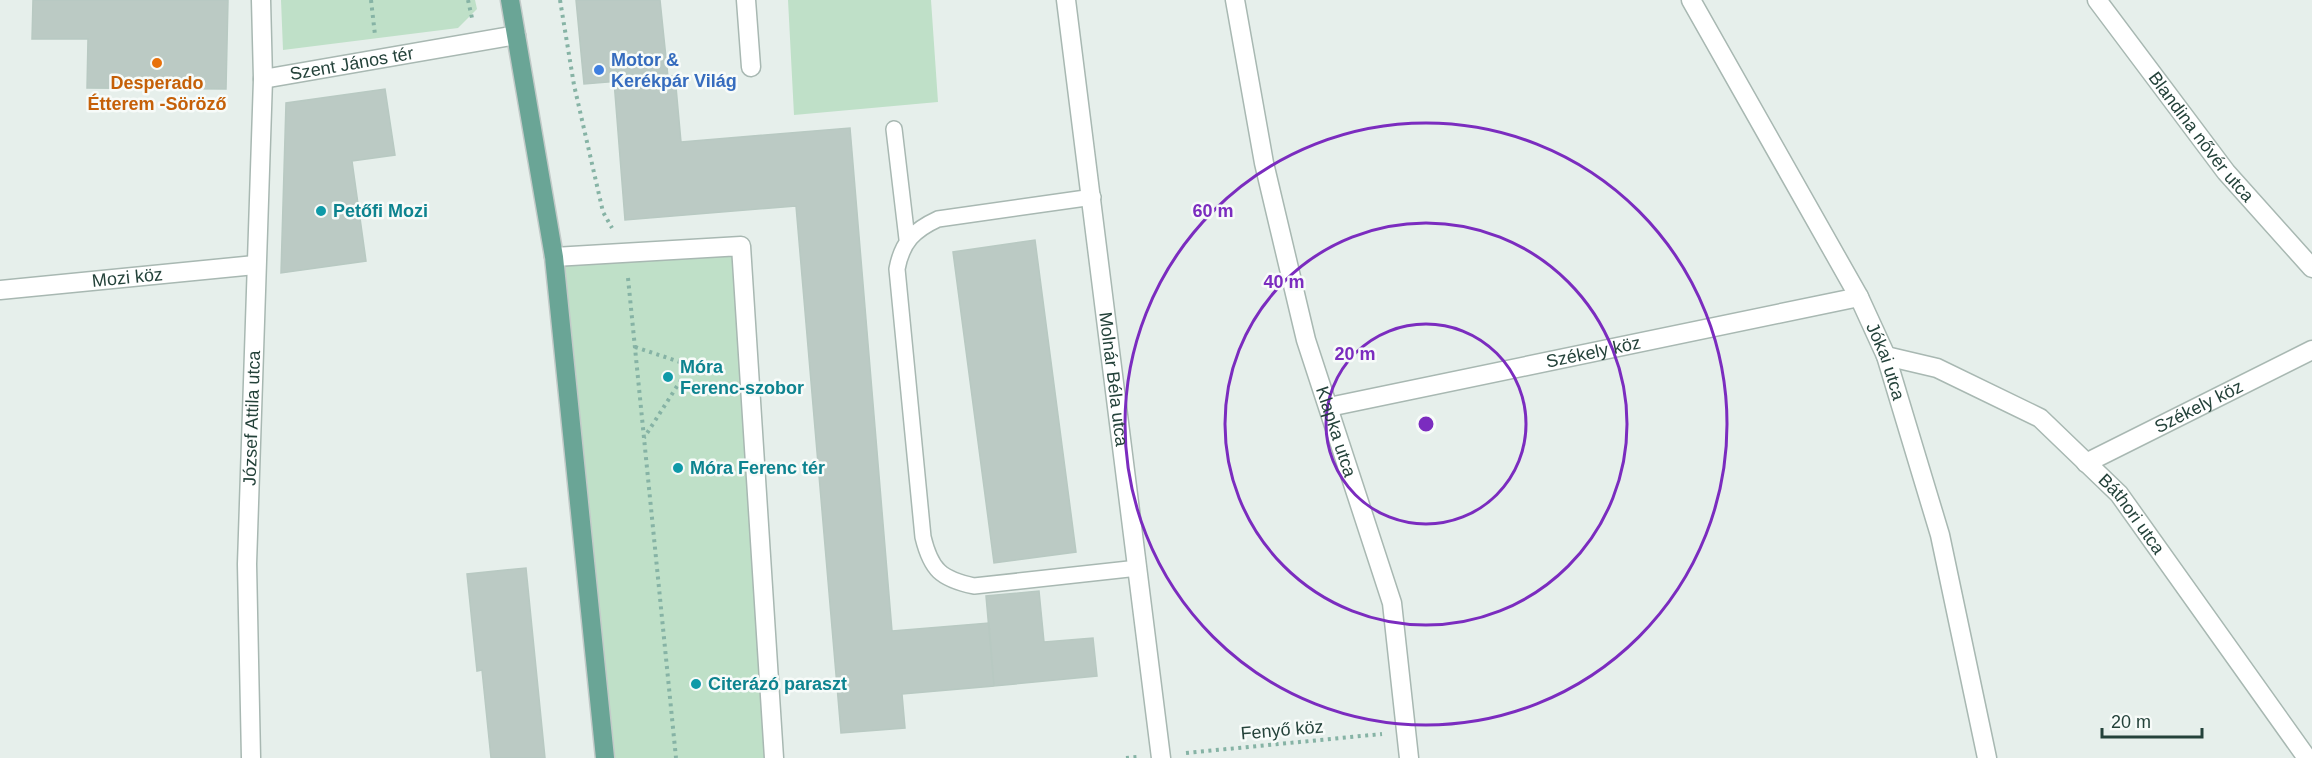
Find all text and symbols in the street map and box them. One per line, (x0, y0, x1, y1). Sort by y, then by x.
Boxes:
street label: Szent János tér (288, 43, 415, 84)
place label: Motor & Kerékpár Világ (611, 50, 737, 91)
marker: Desperado Étterem -Söröző (150, 56, 164, 70)
marker: Motor & Kerékpár Világ (592, 63, 606, 77)
street label: Blandina nővér utca (2144, 68, 2259, 207)
place label: Desperado Étterem -Söröző (87, 73, 227, 114)
place label: Petőfi Mozi (333, 201, 428, 221)
text: 60 m (1192, 201, 1234, 221)
marker: Petőfi Mozi (314, 204, 328, 218)
street label: Mozi köz (91, 264, 164, 291)
text: 40 m (1263, 272, 1305, 292)
street label: Molnár Béla utca (1095, 311, 1132, 448)
street label: Jókai utca (1862, 319, 1909, 403)
street label: Székely köz (1544, 333, 1642, 372)
text: 20 m (1334, 344, 1376, 364)
street label: József Attila utca (240, 349, 264, 486)
place label: Móra Ferenc-szobor (680, 357, 804, 398)
marker: Móra Ferenc-szobor (661, 370, 675, 384)
street label: Székely köz (2151, 376, 2246, 437)
street label: Klapka utca (1312, 384, 1360, 481)
centre of rings (1416, 414, 1436, 434)
place label: Móra Ferenc tér (690, 458, 825, 478)
marker: Móra Ferenc tér (671, 461, 685, 475)
street label: Báthori utca (2094, 470, 2169, 559)
place label: Citerázó paraszt (708, 674, 847, 694)
marker: Citerázó paraszt (689, 677, 703, 691)
scale bar (2102, 701, 2202, 739)
text: 20 m (2111, 712, 2151, 732)
street label: Fenyő köz (1240, 716, 1324, 744)

